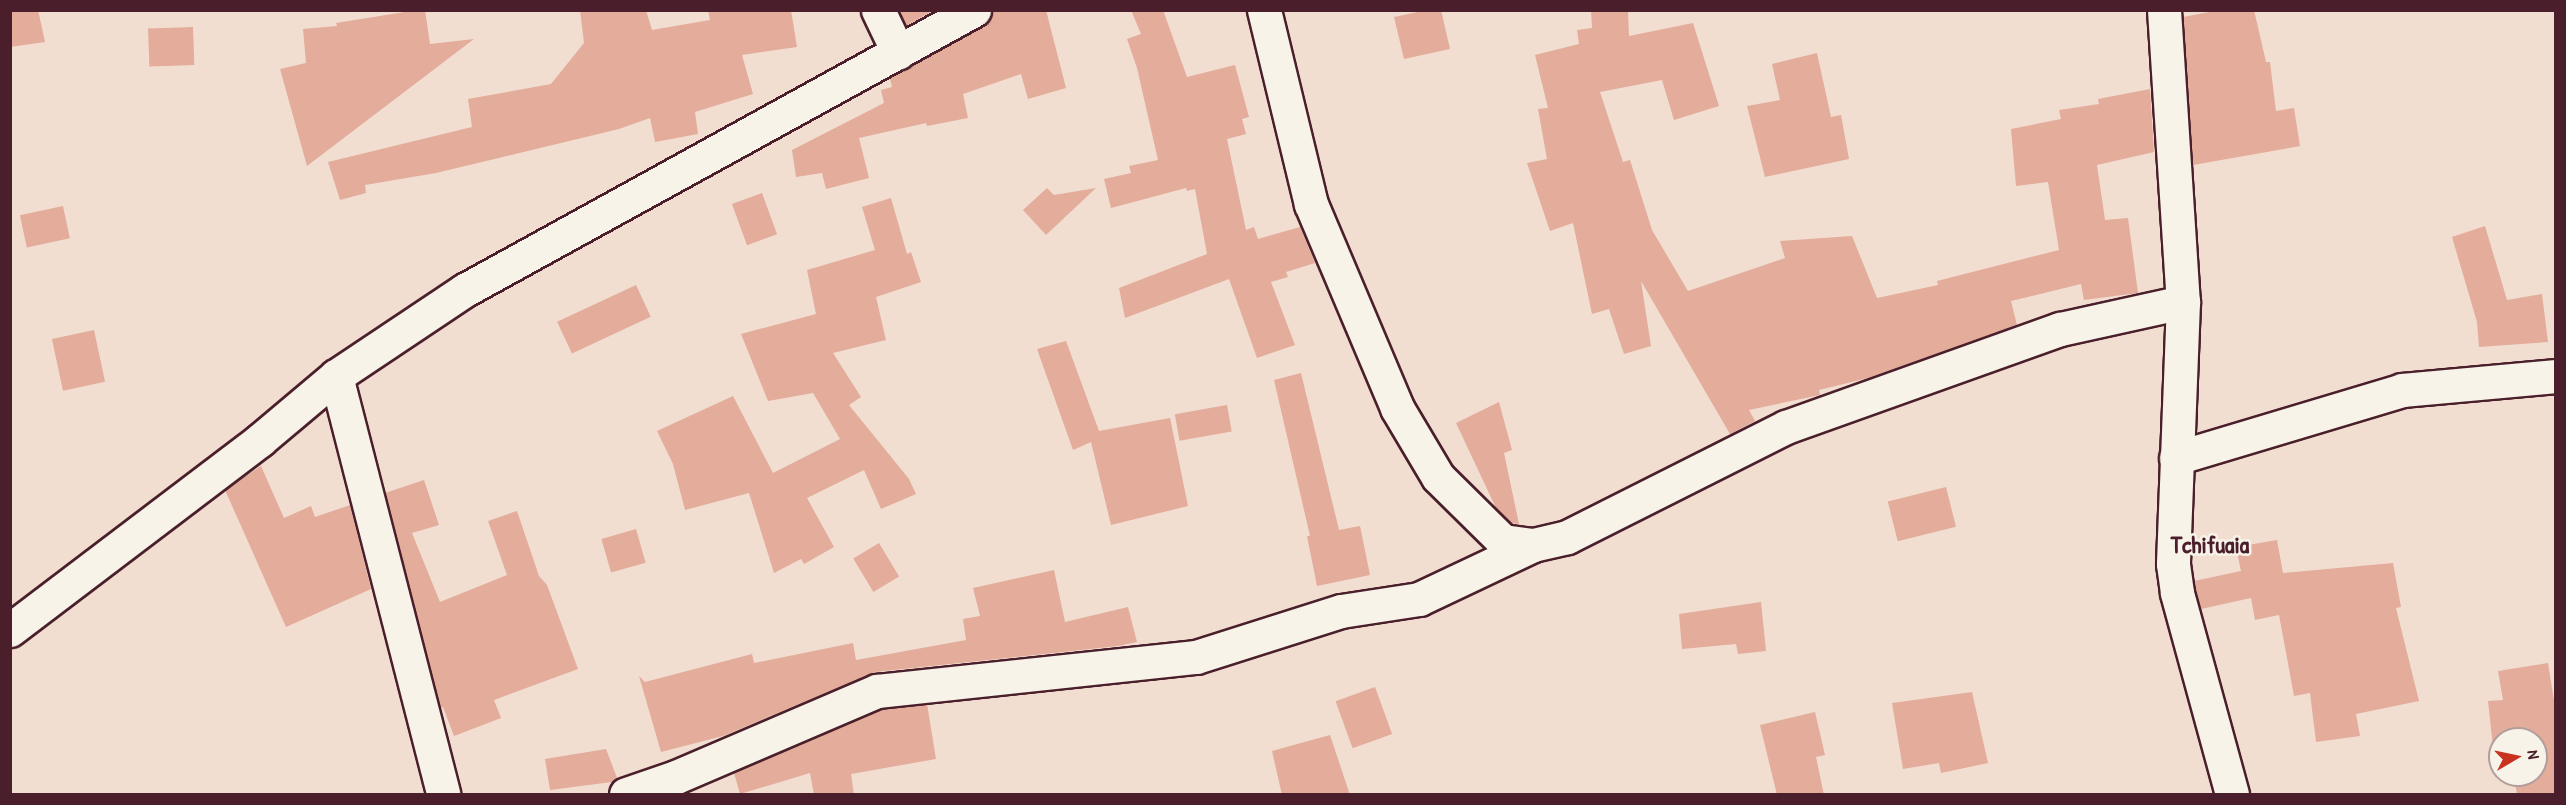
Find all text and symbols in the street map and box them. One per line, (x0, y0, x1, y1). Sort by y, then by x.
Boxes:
district label: Tchifuaia (2171, 531, 2249, 559)
north arrow (2488, 727, 2548, 787)
text: N (2522, 749, 2545, 760)

